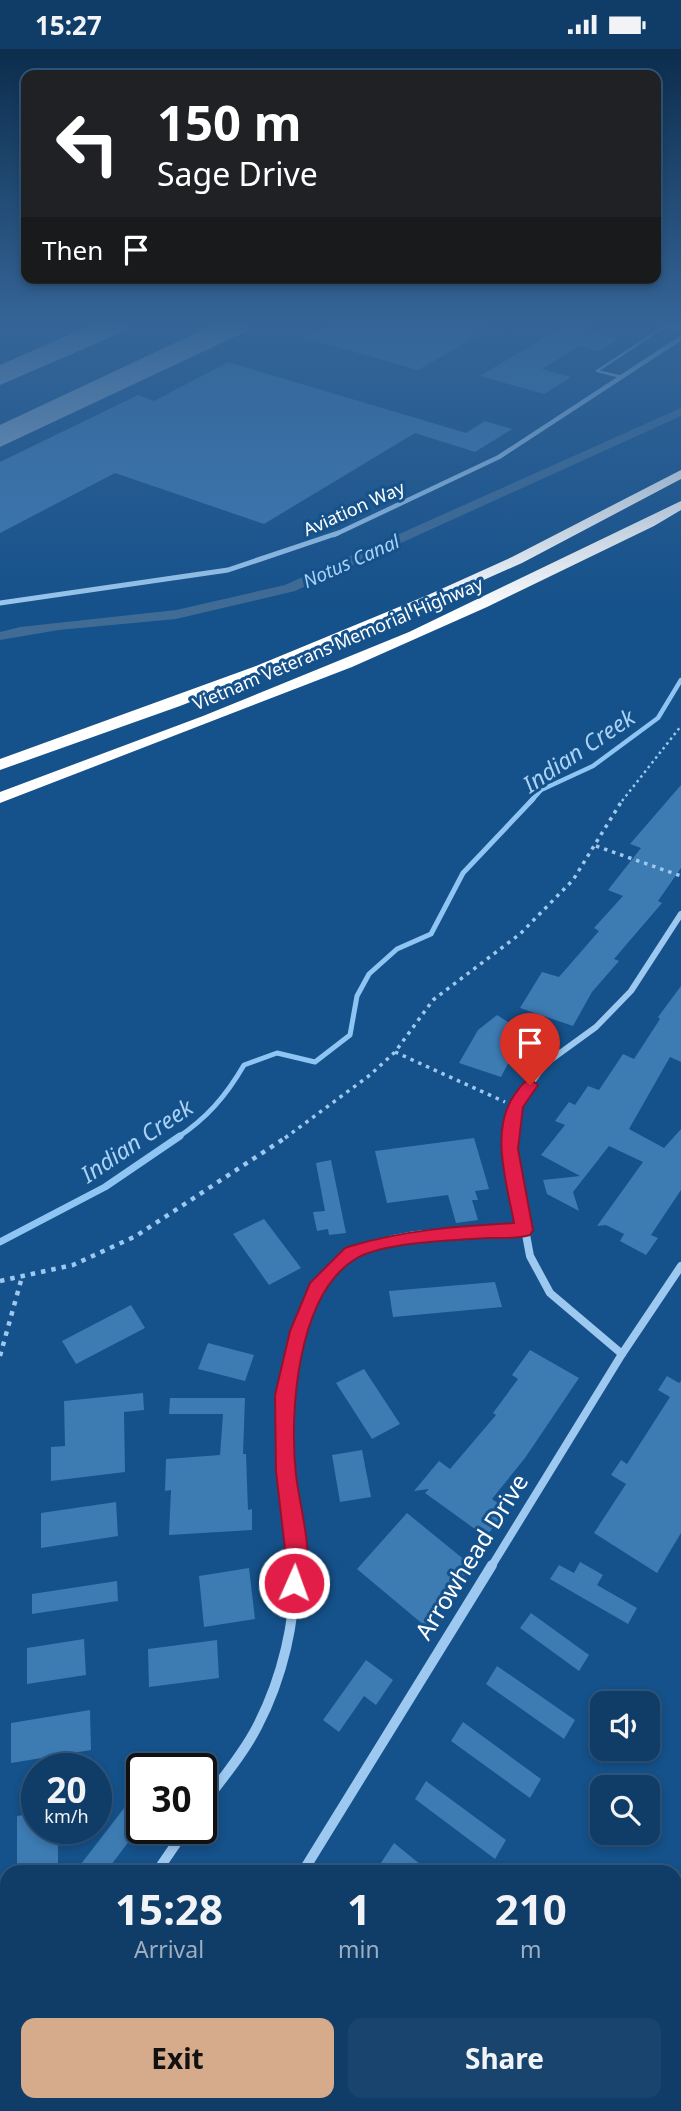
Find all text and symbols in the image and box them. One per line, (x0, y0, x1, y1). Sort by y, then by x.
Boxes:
text: 15:27 (35, 7, 102, 43)
text: 150 m (157, 89, 302, 155)
icon: left (42, 98, 133, 189)
text: Sage Drive (157, 152, 318, 195)
icon: arrive (117, 231, 155, 269)
text: Then (42, 232, 103, 268)
street label: Aviation Way (299, 475, 409, 541)
water label: Notus Canal (299, 528, 404, 594)
street label: Vietnam Veterans Memorial Highway (189, 571, 487, 715)
water label: Indian Creek (515, 700, 642, 800)
pin (500, 1013, 560, 1085)
icon: arrive (511, 1024, 549, 1062)
water label: Indian Creek (73, 1090, 200, 1190)
street label: Arrowhead Drive (406, 1467, 535, 1645)
position arrow (257, 1546, 331, 1620)
map controls (590, 1691, 660, 1845)
button: sound (590, 1691, 660, 1761)
speed limit sign: 30 (126, 1753, 217, 1844)
text: 20 (46, 1766, 87, 1813)
button: search (590, 1775, 660, 1845)
text: km/h (44, 1804, 89, 1828)
text: 15:28 (115, 1880, 223, 1937)
text: 1 (347, 1880, 371, 1937)
text: 210 (495, 1880, 567, 1937)
text: Arrival (134, 1933, 204, 1965)
text: min (338, 1933, 380, 1965)
text: m (520, 1933, 542, 1965)
button: Exit (21, 2018, 334, 2098)
button: Share (348, 2018, 661, 2098)

